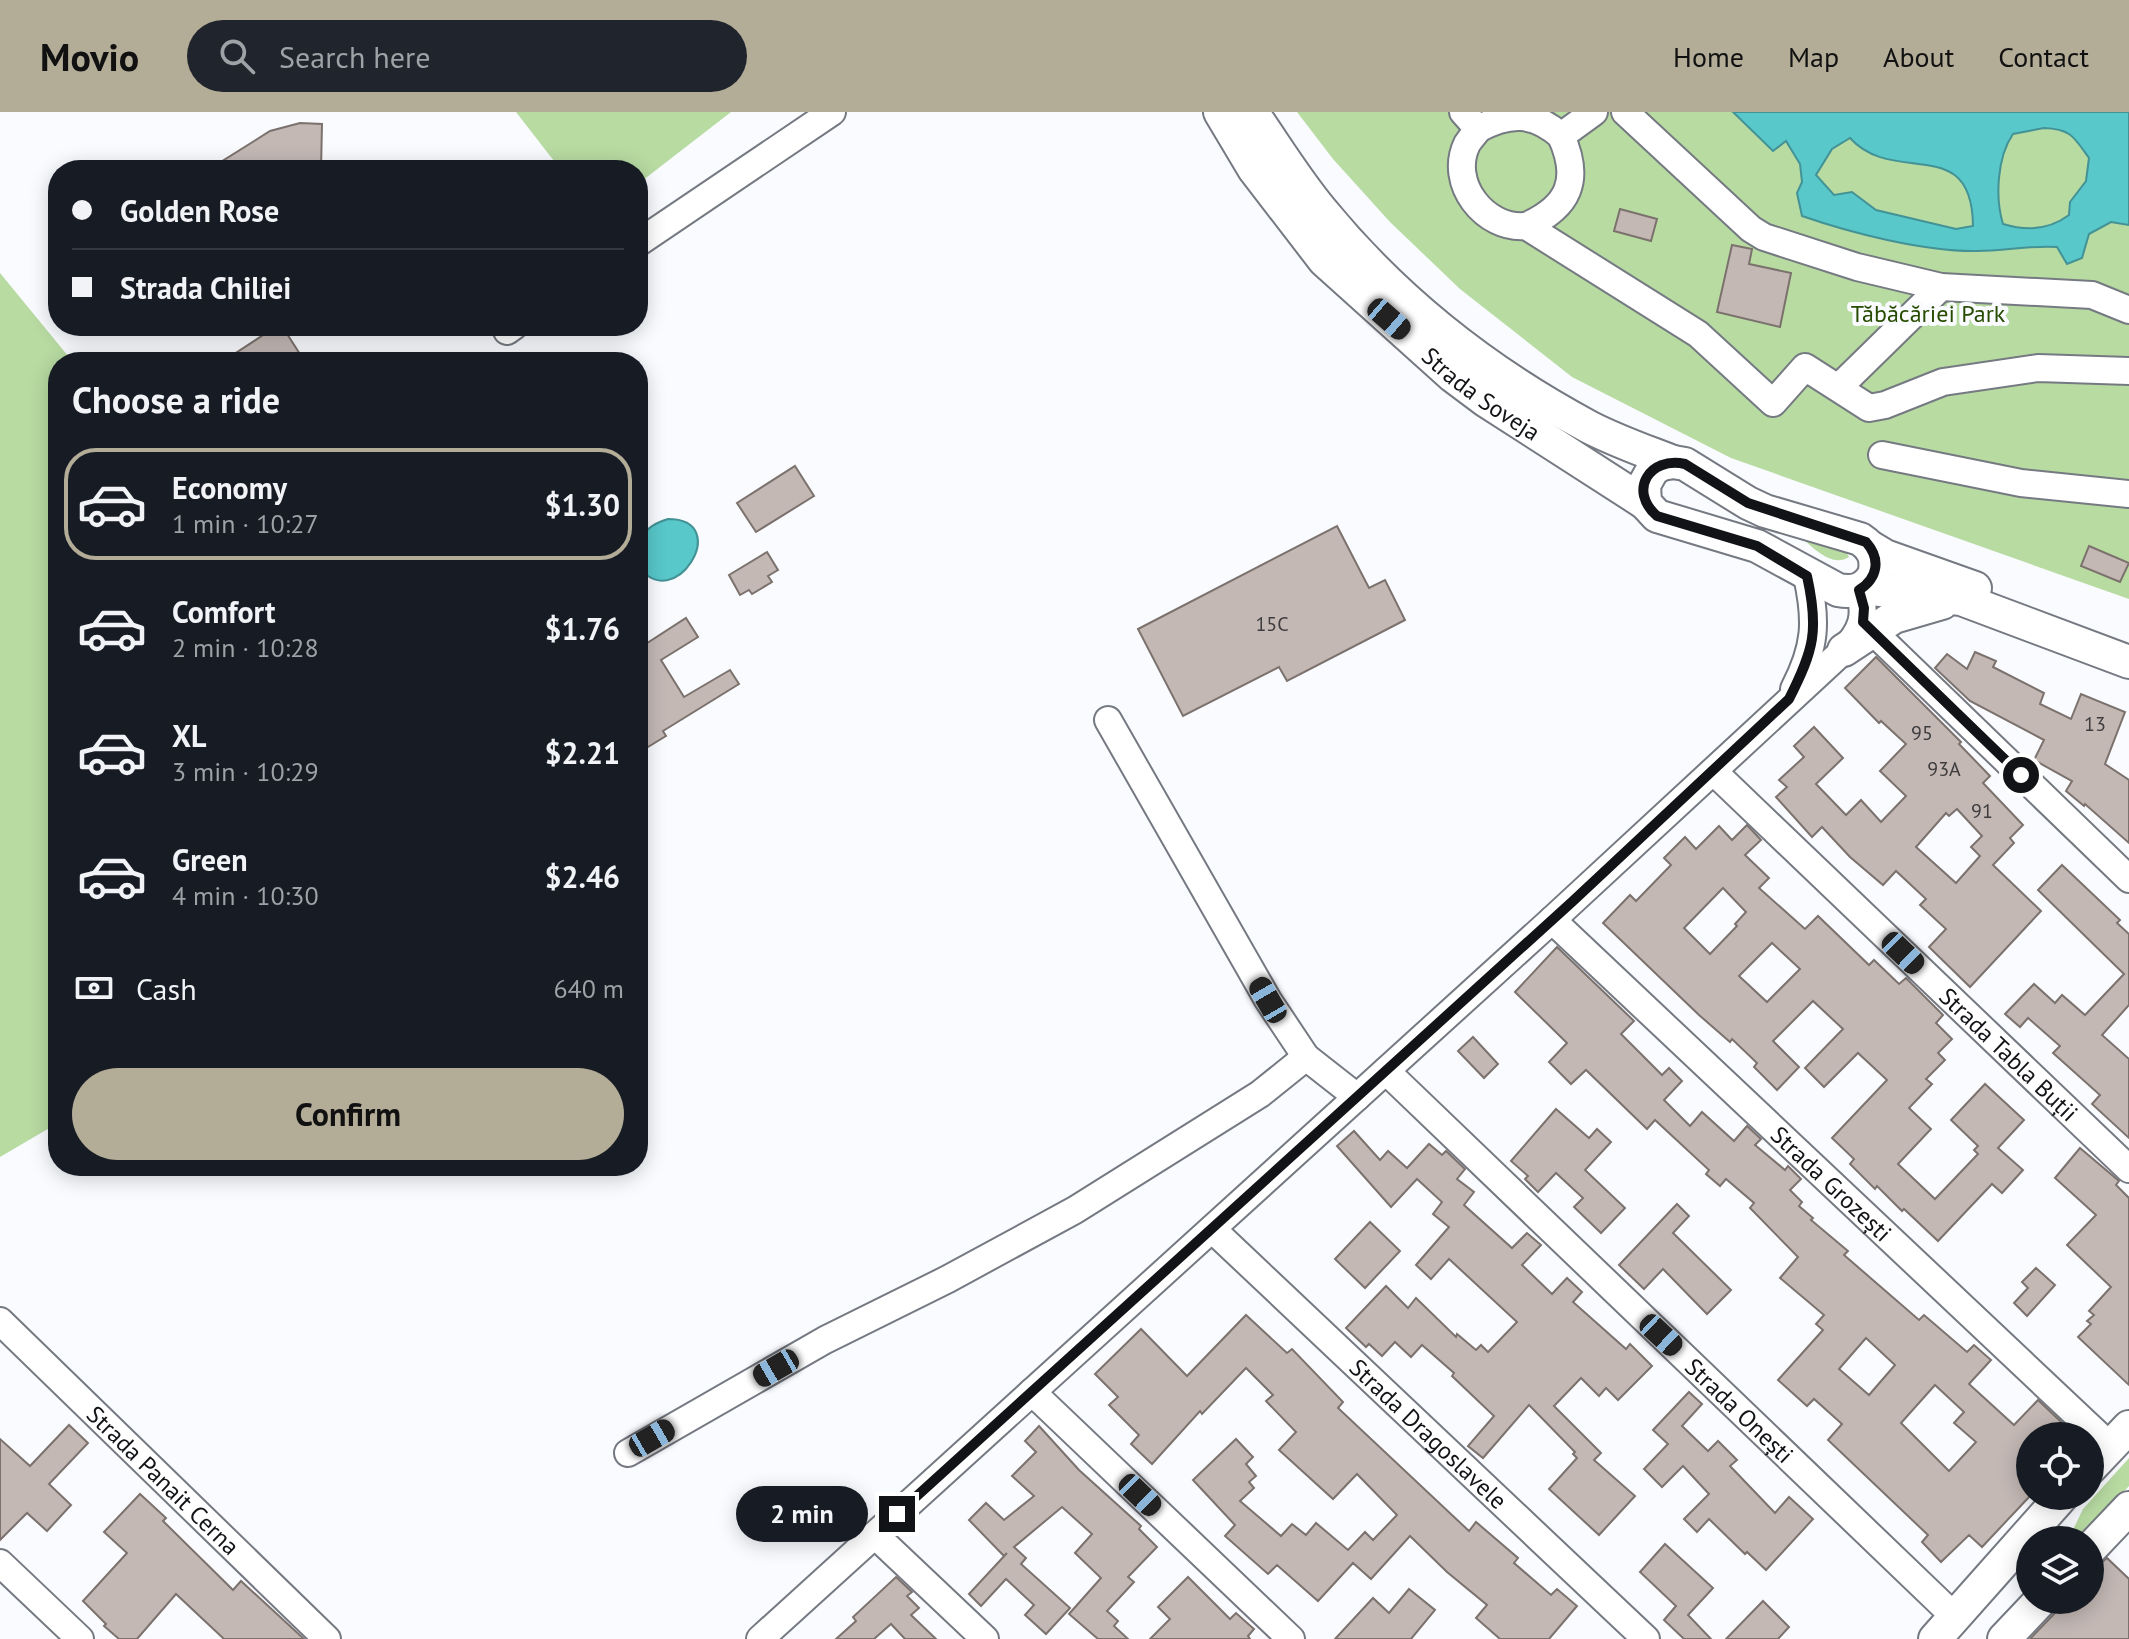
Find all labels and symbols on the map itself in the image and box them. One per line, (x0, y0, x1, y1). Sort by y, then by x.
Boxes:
car (1363, 294, 1415, 344)
park label: Tăbăcăriei Park (1851, 298, 2006, 329)
street label: Strada Soveja (1416, 340, 1546, 447)
house number: 15C (1255, 611, 1289, 637)
house number: 13 (2084, 711, 2106, 737)
house number: 95 (1911, 720, 1933, 746)
house number: 93A (1927, 756, 1961, 782)
route start (2003, 757, 2039, 793)
house number: 91 (1971, 798, 1993, 824)
car (1877, 928, 1929, 978)
car (1246, 973, 1290, 1027)
street label: Strada Tabla Buții (1933, 980, 2085, 1128)
street label: Strada Grozești (1764, 1119, 1898, 1248)
car (1635, 1310, 1687, 1360)
car (749, 1346, 803, 1390)
street label: Strada Onești (1679, 1351, 1800, 1469)
street label: Strada Dragoslavele (1343, 1352, 1514, 1515)
street label: Strada Panait Cerna (81, 1399, 246, 1561)
car (625, 1416, 679, 1460)
car (1114, 1470, 1166, 1520)
callout: 2 min (737, 1486, 869, 1542)
route end (879, 1496, 915, 1532)

